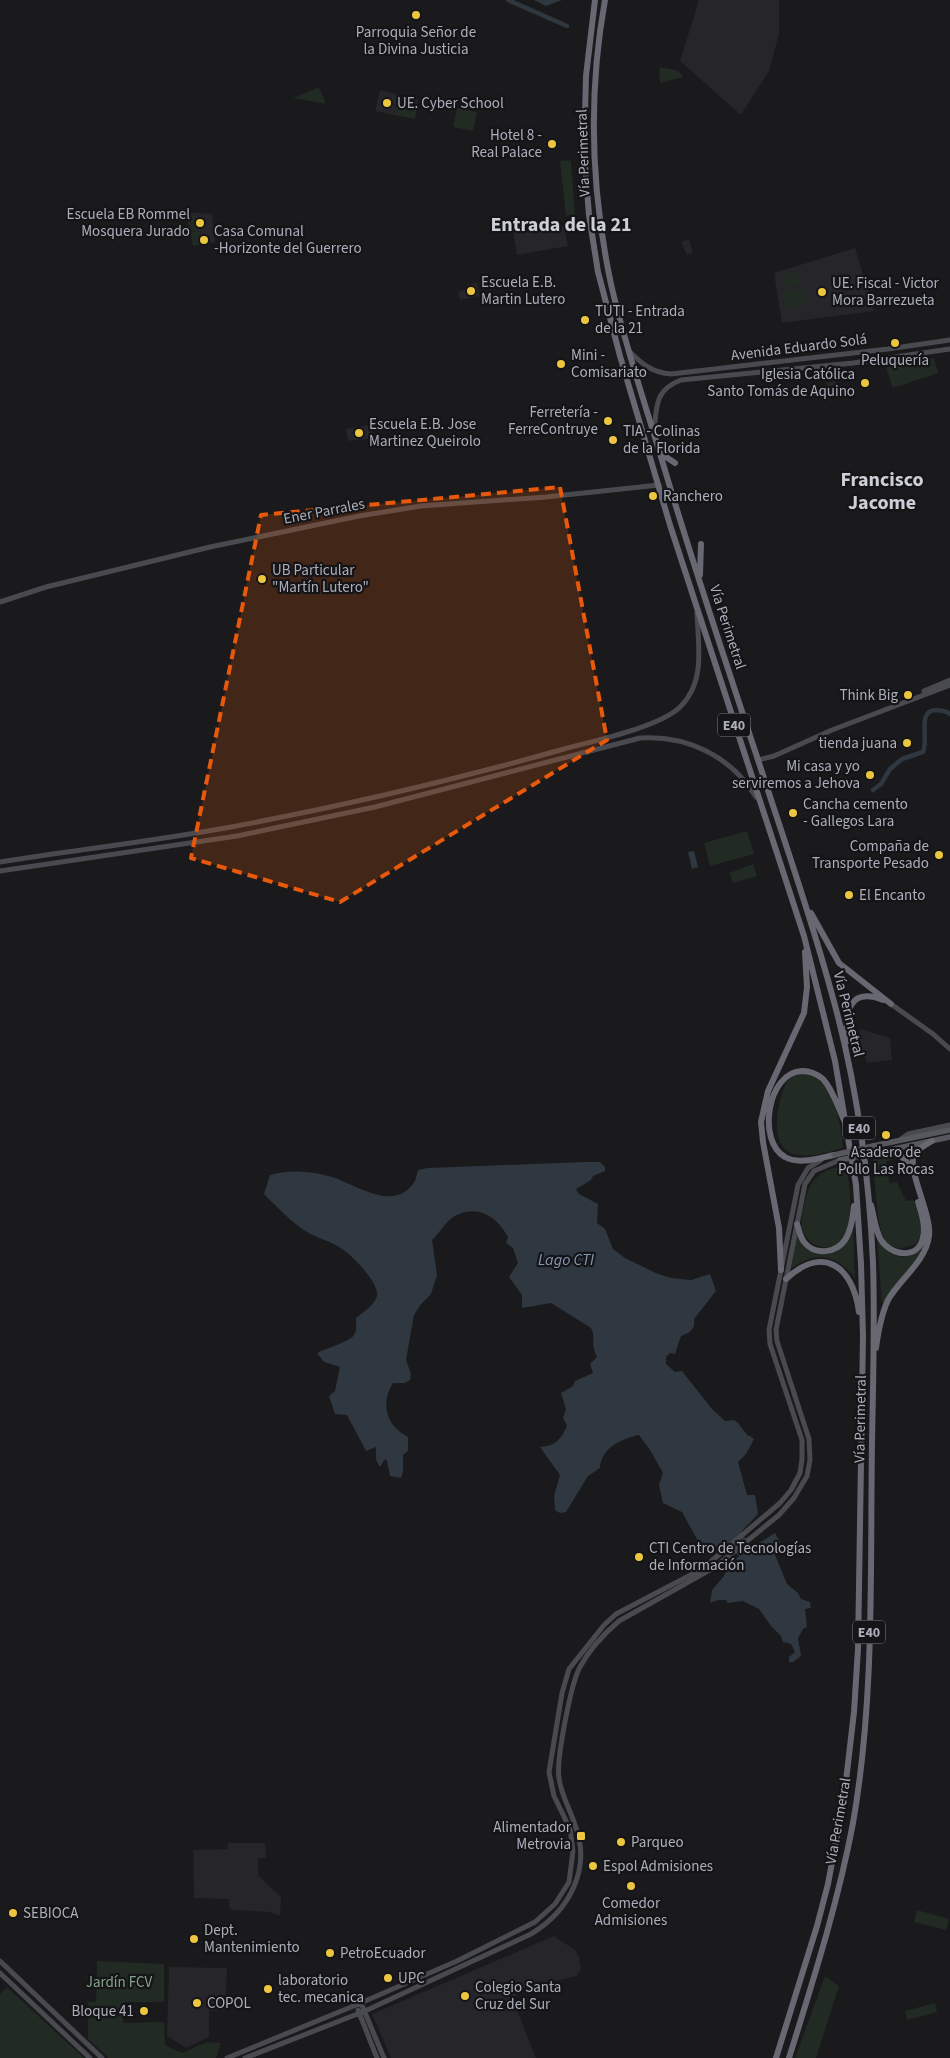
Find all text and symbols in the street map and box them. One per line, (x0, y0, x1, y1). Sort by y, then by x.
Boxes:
marker: Parroquia Señor de la Divina Justicia (410, 9, 422, 21)
place label: Parroquia Señor de la Divina Justicia (356, 22, 476, 60)
place label: UE. Cyber School (397, 93, 504, 114)
marker: UE. Cyber School (381, 97, 393, 109)
street label: Vía Perimetral (571, 109, 596, 197)
place label: Hotel 8 - Real Palace (471, 125, 542, 163)
marker: Hotel 8 - Real Palace (546, 138, 558, 150)
place label: Escuela EB Rommel Mosquera Jurado (67, 204, 190, 242)
district label: Entrada de la 21 (490, 211, 632, 239)
marker: Escuela EB Rommel Mosquera Jurado (194, 217, 206, 229)
place label: Casa Comunal -Horizonte del Guerrero (214, 221, 362, 259)
marker: Casa Comunal -Horizonte del Guerrero (198, 234, 210, 246)
place label: Escuela E.B. Martin Lutero (481, 272, 565, 310)
place label: UE. Fiscal - Victor Mora Barrezueta (832, 273, 940, 311)
marker: Escuela E.B. Martin Lutero (465, 285, 477, 297)
marker: UE. Fiscal - Victor Mora Barrezueta (816, 286, 828, 298)
place label: TUTI - Entrada de la 21 (595, 301, 685, 339)
marker: TUTI - Entrada de la 21 (579, 314, 591, 326)
street label: Avenida Eduardo Solá (730, 329, 868, 366)
marker: Peluquería (889, 337, 901, 349)
place label: Mini - Comisariato (571, 345, 647, 383)
place label: Peluquería (861, 350, 929, 371)
marker: Mini - Comisariato (555, 358, 567, 370)
place label: Iglesia Católica Santo Tomás de Aquino (707, 364, 855, 402)
marker: Iglesia Católica Santo Tomás de Aquino (859, 377, 871, 389)
place label: Ferretería - FerreContruye (508, 402, 598, 440)
place label: Escuela E.B. Jose Martinez Queirolo (369, 414, 481, 452)
marker: Ferretería - FerreContruye (602, 415, 614, 427)
place label: TIA - Colinas de la Florida (623, 421, 700, 459)
marker: Escuela E.B. Jose Martinez Queirolo (353, 427, 365, 439)
marker: TIA - Colinas de la Florida (607, 434, 619, 446)
district label: Francisco Jacome (840, 466, 924, 517)
place label: Ranchero (663, 486, 723, 507)
marker: Ranchero (647, 490, 659, 502)
street label: Ener Parrales (282, 493, 367, 530)
place label: UB Particular "Martín Lutero" (272, 560, 369, 598)
marker: UB Particular "Martín Lutero" (256, 573, 268, 585)
street label: Vía Perimetral (704, 582, 751, 672)
place label: Think Big (839, 685, 898, 706)
marker: Think Big (902, 689, 914, 701)
road number: E40 (718, 714, 750, 736)
place label: tienda juana (819, 733, 897, 754)
marker: tienda juana (901, 737, 913, 749)
place label: Mi casa y yo serviremos a Jehova (732, 756, 860, 794)
marker: Mi casa y yo serviremos a Jehova (864, 769, 876, 781)
place label: Cancha cemento - Gallegos Lara (803, 794, 908, 832)
marker: Cancha cemento - Gallegos Lara (787, 807, 799, 819)
place label: Compaña de Transporte Pesado (812, 836, 929, 874)
marker: Compaña de Transporte Pesado (933, 849, 945, 861)
place label: El Encanto (859, 885, 925, 906)
marker: El Encanto (843, 889, 855, 901)
street label: Vía Perimetral (828, 969, 869, 1059)
road number: E40 (843, 1116, 875, 1140)
marker: Asadero de Pollo Las Rocas (880, 1129, 892, 1141)
place label: Asadero de Pollo Las Rocas (838, 1142, 934, 1180)
water label: Lago CTI (538, 1249, 594, 1271)
street label: Vía Perimetral (849, 1375, 872, 1463)
place label: CTI Centro de Tecnologías de Información (649, 1538, 811, 1576)
marker: CTI Centro de Tecnologías de Información (633, 1551, 645, 1563)
road number: E40 (853, 1620, 885, 1644)
street label: Vía Perimetral (821, 1776, 856, 1866)
place label: Alimentador Metrovia (493, 1817, 572, 1855)
marker: Alimentador Metrovia (575, 1830, 587, 1842)
place label: Parqueo (631, 1832, 684, 1853)
marker: Parqueo (615, 1836, 627, 1848)
place label: Espol Admisiones (603, 1856, 713, 1877)
marker: Espol Admisiones (587, 1860, 599, 1872)
marker: Comedor Admisiones (625, 1880, 637, 1892)
place label: Comedor Admisiones (595, 1893, 667, 1931)
place label: SEBIOCA (23, 1903, 79, 1924)
marker: SEBIOCA (7, 1907, 19, 1919)
place label: Dept. Mantenimiento (204, 1920, 300, 1958)
marker: Dept. Mantenimiento (188, 1933, 200, 1945)
place label: PetroEcuador (340, 1943, 426, 1964)
marker: PetroEcuador (324, 1947, 336, 1959)
place label: UPC (398, 1968, 425, 1989)
place label: laboratorio tec. mecanica (278, 1970, 364, 2008)
park label: Jardín FCV (86, 1972, 153, 1993)
marker: UPC (382, 1972, 394, 1984)
place label: Colegio Santa Cruz del Sur (475, 1977, 561, 2015)
marker: laboratorio tec. mecanica (262, 1983, 274, 1995)
marker: Colegio Santa Cruz del Sur (459, 1990, 471, 2002)
place label: COPOL (207, 1993, 251, 2014)
marker: COPOL (191, 1997, 203, 2009)
place label: Bloque 41 (71, 2001, 134, 2022)
marker: Bloque 41 (138, 2005, 150, 2017)

